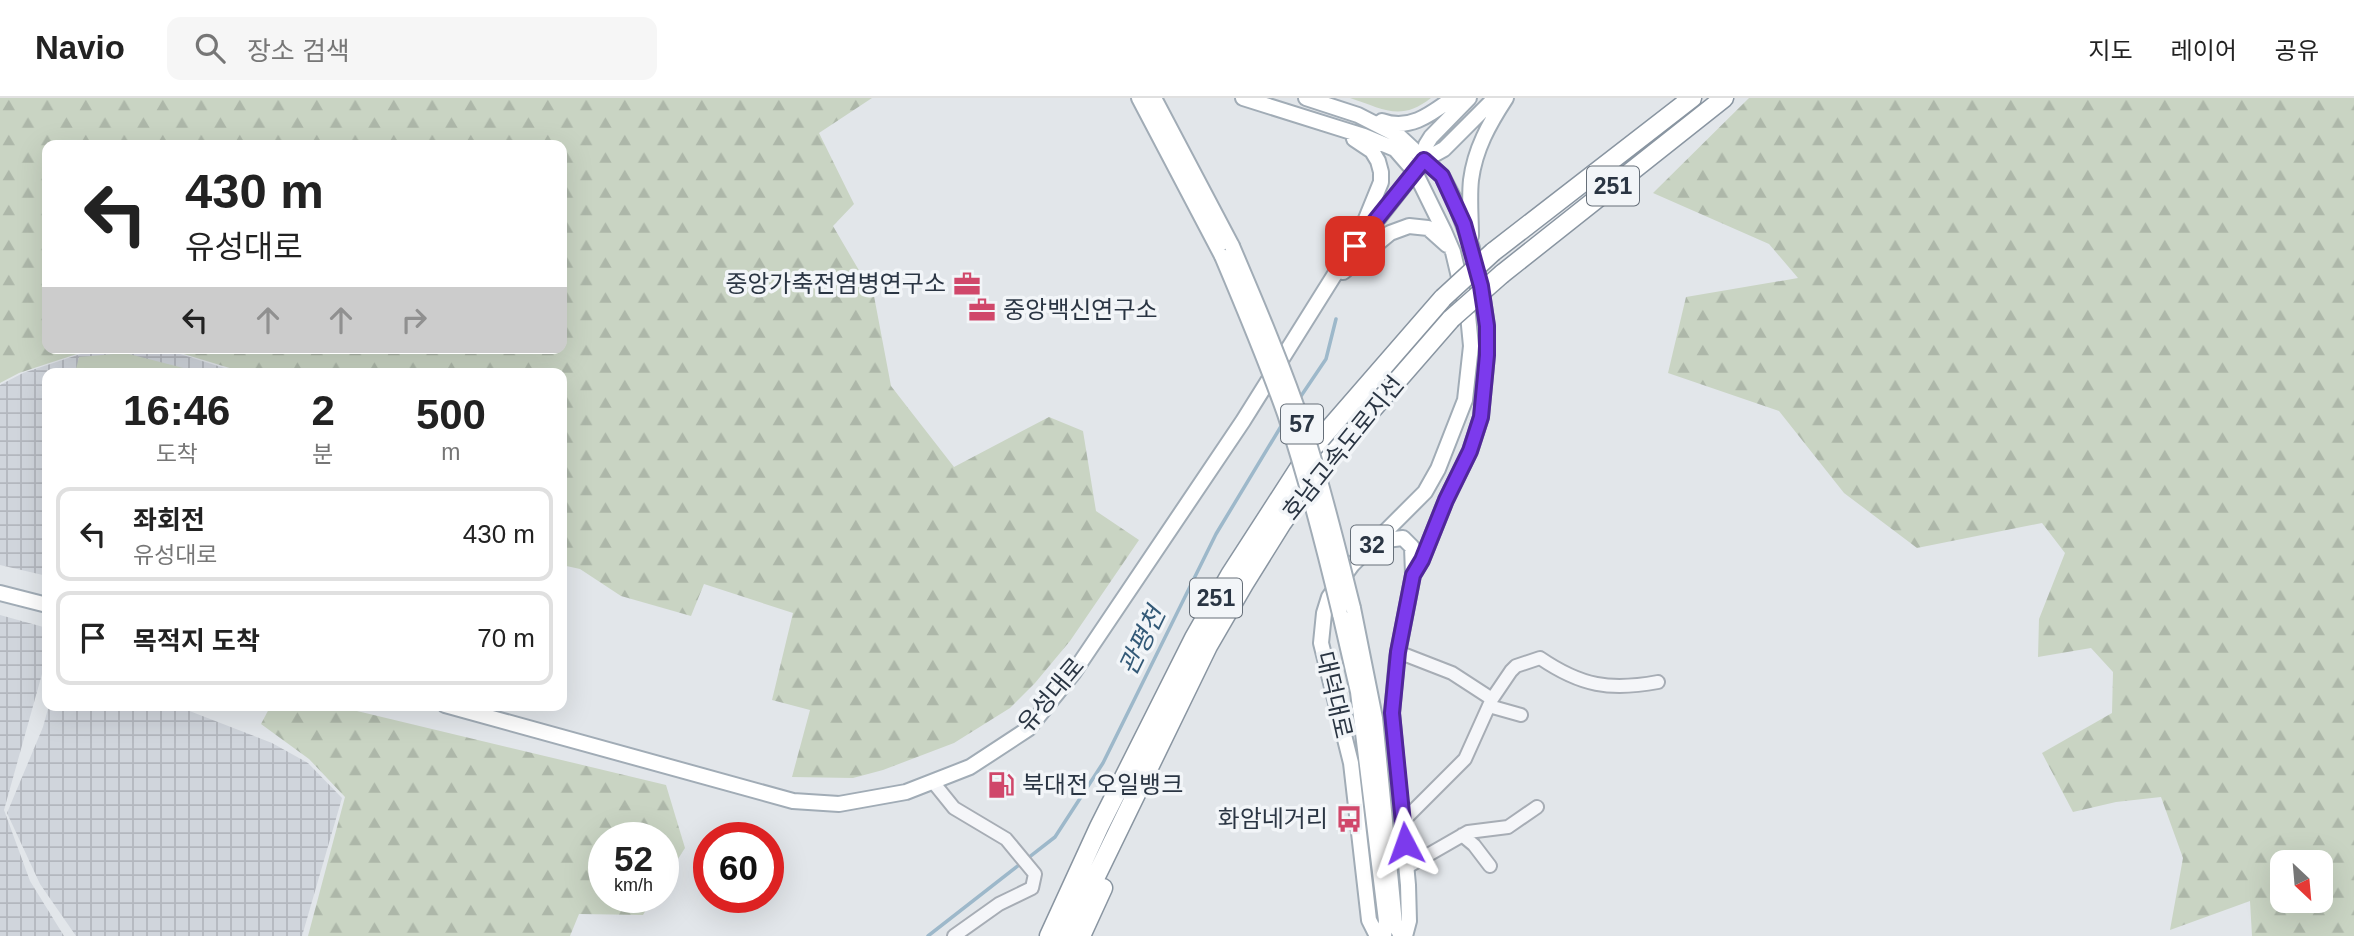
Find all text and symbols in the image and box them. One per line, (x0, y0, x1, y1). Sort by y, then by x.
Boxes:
search box (167, 17, 657, 80)
text: Navio (35, 29, 125, 66)
icon: search (191, 29, 229, 67)
text: 장소 검색 (247, 36, 350, 66)
text: 지도 (2088, 37, 2133, 64)
text: 레이어 (2171, 37, 2237, 64)
text: 공유 (2275, 37, 2319, 64)
text: 430 m (185, 164, 324, 218)
road number: 251 (1587, 166, 1639, 206)
icon: left (70, 168, 161, 259)
pin (1325, 216, 1385, 276)
icon: arrive (1336, 227, 1374, 265)
text: 유성대로 (185, 229, 303, 265)
office icon: 중앙가축전염병연구소 (952, 269, 982, 299)
place label: 중앙가축전염병연구소 (725, 270, 946, 297)
office icon: 중앙백신연구소 (967, 295, 997, 325)
place label: 중앙백신연구소 (1003, 296, 1158, 323)
icon: left (176, 301, 214, 339)
icon: ahead (249, 301, 287, 339)
icon: ahead (322, 301, 360, 339)
icon: right (395, 301, 433, 339)
street label: 호남고속도로지선 (1277, 371, 1409, 525)
text: 16:46 (123, 387, 230, 434)
text: 2 (311, 387, 335, 434)
text: 500 (416, 391, 486, 438)
road number: 57 (1281, 404, 1323, 444)
text: m (441, 439, 461, 465)
text: 도착 (156, 441, 198, 467)
text: 분 (313, 441, 334, 467)
text: 좌회전 (133, 505, 205, 535)
icon: left (74, 515, 112, 553)
text: 430 m (463, 519, 535, 549)
road number: 32 (1351, 526, 1393, 564)
text: 유성대로 (133, 542, 218, 568)
road number: 251 (1190, 578, 1242, 618)
water label: 관평천 (1113, 599, 1173, 680)
icon: arrive (74, 619, 112, 657)
text: 70 m (477, 623, 535, 653)
text: 목적지 도착 (133, 626, 260, 656)
street label: 대덕대로 (1311, 649, 1358, 741)
street label: 유성대로 (1012, 652, 1089, 737)
fuel station icon: 북대전 오일뱅크 (986, 770, 1016, 800)
place label: 북대전 오일뱅크 (1022, 771, 1183, 798)
bus stop icon: 화암네거리 (1334, 804, 1364, 834)
place label: 화암네거리 (1218, 805, 1328, 832)
position arrow (1368, 806, 1442, 880)
speed limit sign: 60 (693, 822, 784, 913)
text: 52 (614, 839, 653, 878)
north arrow (2270, 850, 2333, 914)
map controls (2270, 850, 2333, 913)
text: km/h (614, 875, 653, 895)

